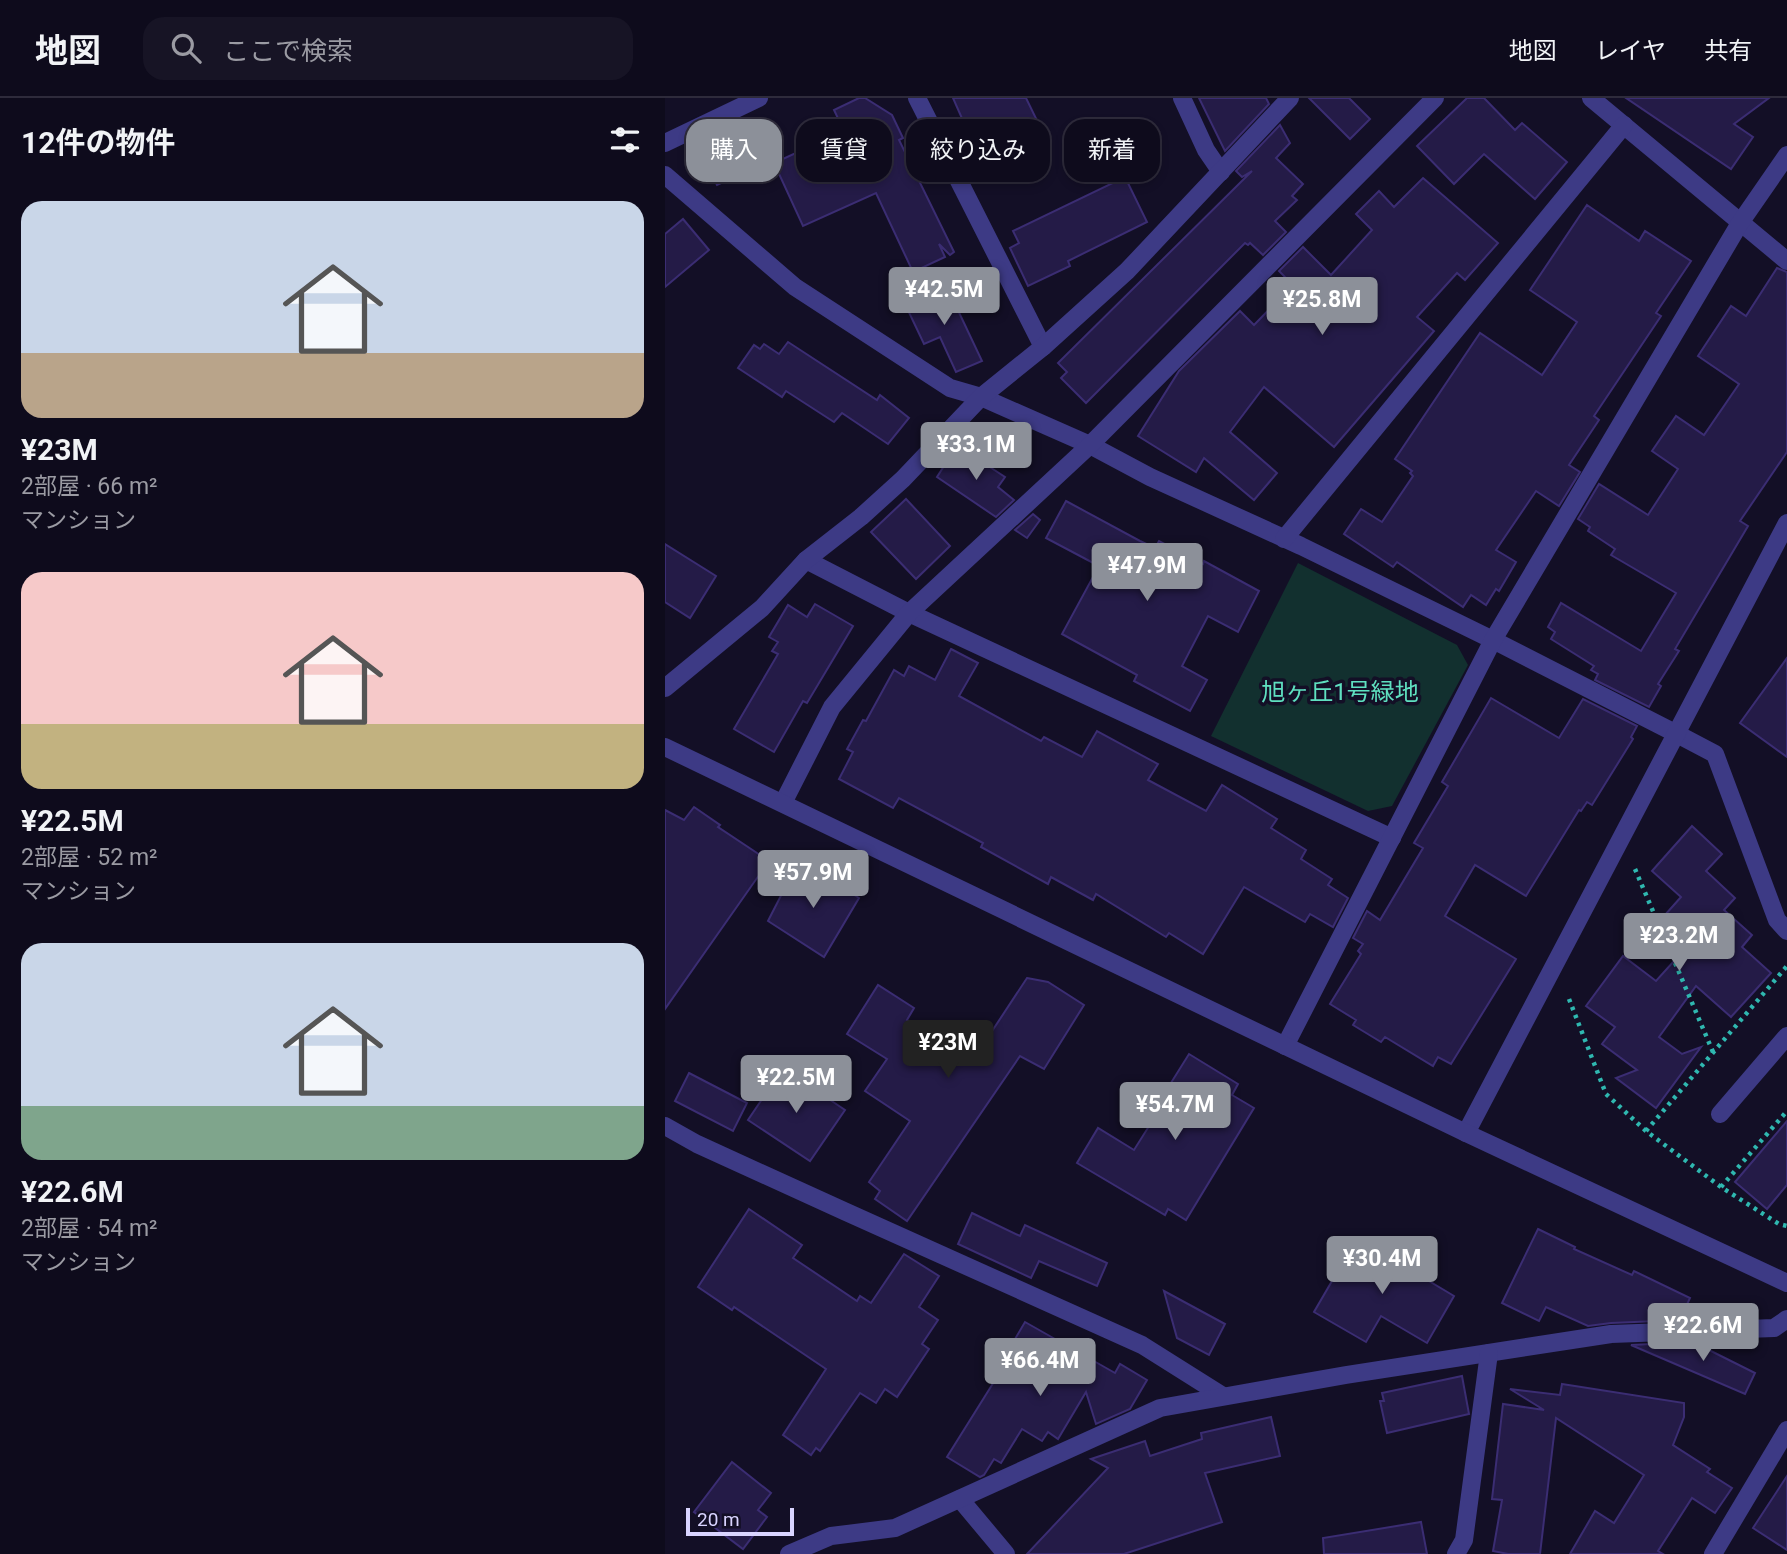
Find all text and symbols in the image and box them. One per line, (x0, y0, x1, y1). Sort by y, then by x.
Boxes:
search box (143, 17, 633, 80)
icon: search (167, 29, 205, 67)
text: 地図 (35, 31, 101, 70)
text: ここで検索 (223, 36, 353, 66)
text: 地図 (1509, 37, 1557, 65)
text: レイヤ (1595, 37, 1666, 65)
text: 共有 (1704, 37, 1752, 65)
chip: 購入 (686, 119, 782, 182)
chip: 賃貸 (796, 119, 892, 182)
chip: 絞り込み (906, 119, 1050, 182)
chip: 新着 (1064, 119, 1160, 182)
icon: filters (606, 121, 644, 159)
text: 12件の物件 (21, 125, 175, 160)
icon: home (270, 246, 396, 372)
pin: ¥42.5M (887, 268, 1001, 327)
text: ¥42.5M (905, 276, 983, 303)
pin: ¥25.8M (1265, 278, 1379, 337)
text: ¥25.8M (1283, 286, 1361, 313)
pin: ¥33.1M (919, 422, 1033, 482)
text: ¥33.1M (937, 431, 1015, 458)
text: ¥23M (21, 432, 98, 467)
text: 2部屋 · 66 m² (21, 473, 158, 500)
text: マンション (21, 507, 136, 534)
pin: ¥47.9M (1090, 544, 1204, 603)
text: ¥47.9M (1108, 552, 1186, 579)
icon: home (270, 617, 396, 743)
park label: 旭ヶ丘1号緑地 (1261, 678, 1419, 706)
text: ¥22.5M (21, 803, 124, 838)
text: 2部屋 · 52 m² (21, 844, 158, 871)
pin: ¥57.9M (756, 850, 870, 910)
text: ¥57.9M (774, 859, 852, 886)
text: マンション (21, 878, 136, 905)
pin: ¥23.2M (1622, 914, 1736, 973)
text: ¥23.2M (1640, 922, 1718, 949)
icon: home (270, 988, 396, 1114)
pin: ¥23M (907, 1020, 989, 1080)
text: ¥23M (919, 1029, 977, 1056)
pin: ¥22.5M (739, 1056, 853, 1115)
text: ¥22.5M (757, 1064, 835, 1091)
pin: ¥54.7M (1118, 1082, 1232, 1142)
text: ¥54.7M (1136, 1091, 1214, 1118)
text: ¥22.6M (21, 1174, 124, 1209)
text: 2部屋 · 54 m² (21, 1215, 158, 1242)
pin: ¥30.4M (1325, 1236, 1439, 1296)
text: ¥30.4M (1343, 1245, 1421, 1272)
text: マンション (21, 1249, 136, 1276)
pin: ¥22.6M (1646, 1304, 1760, 1363)
text: ¥22.6M (1664, 1312, 1742, 1339)
pin: ¥66.4M (983, 1338, 1097, 1398)
text: ¥66.4M (1001, 1347, 1079, 1374)
scale bar (686, 1505, 795, 1537)
text: 20 m (697, 1508, 740, 1531)

